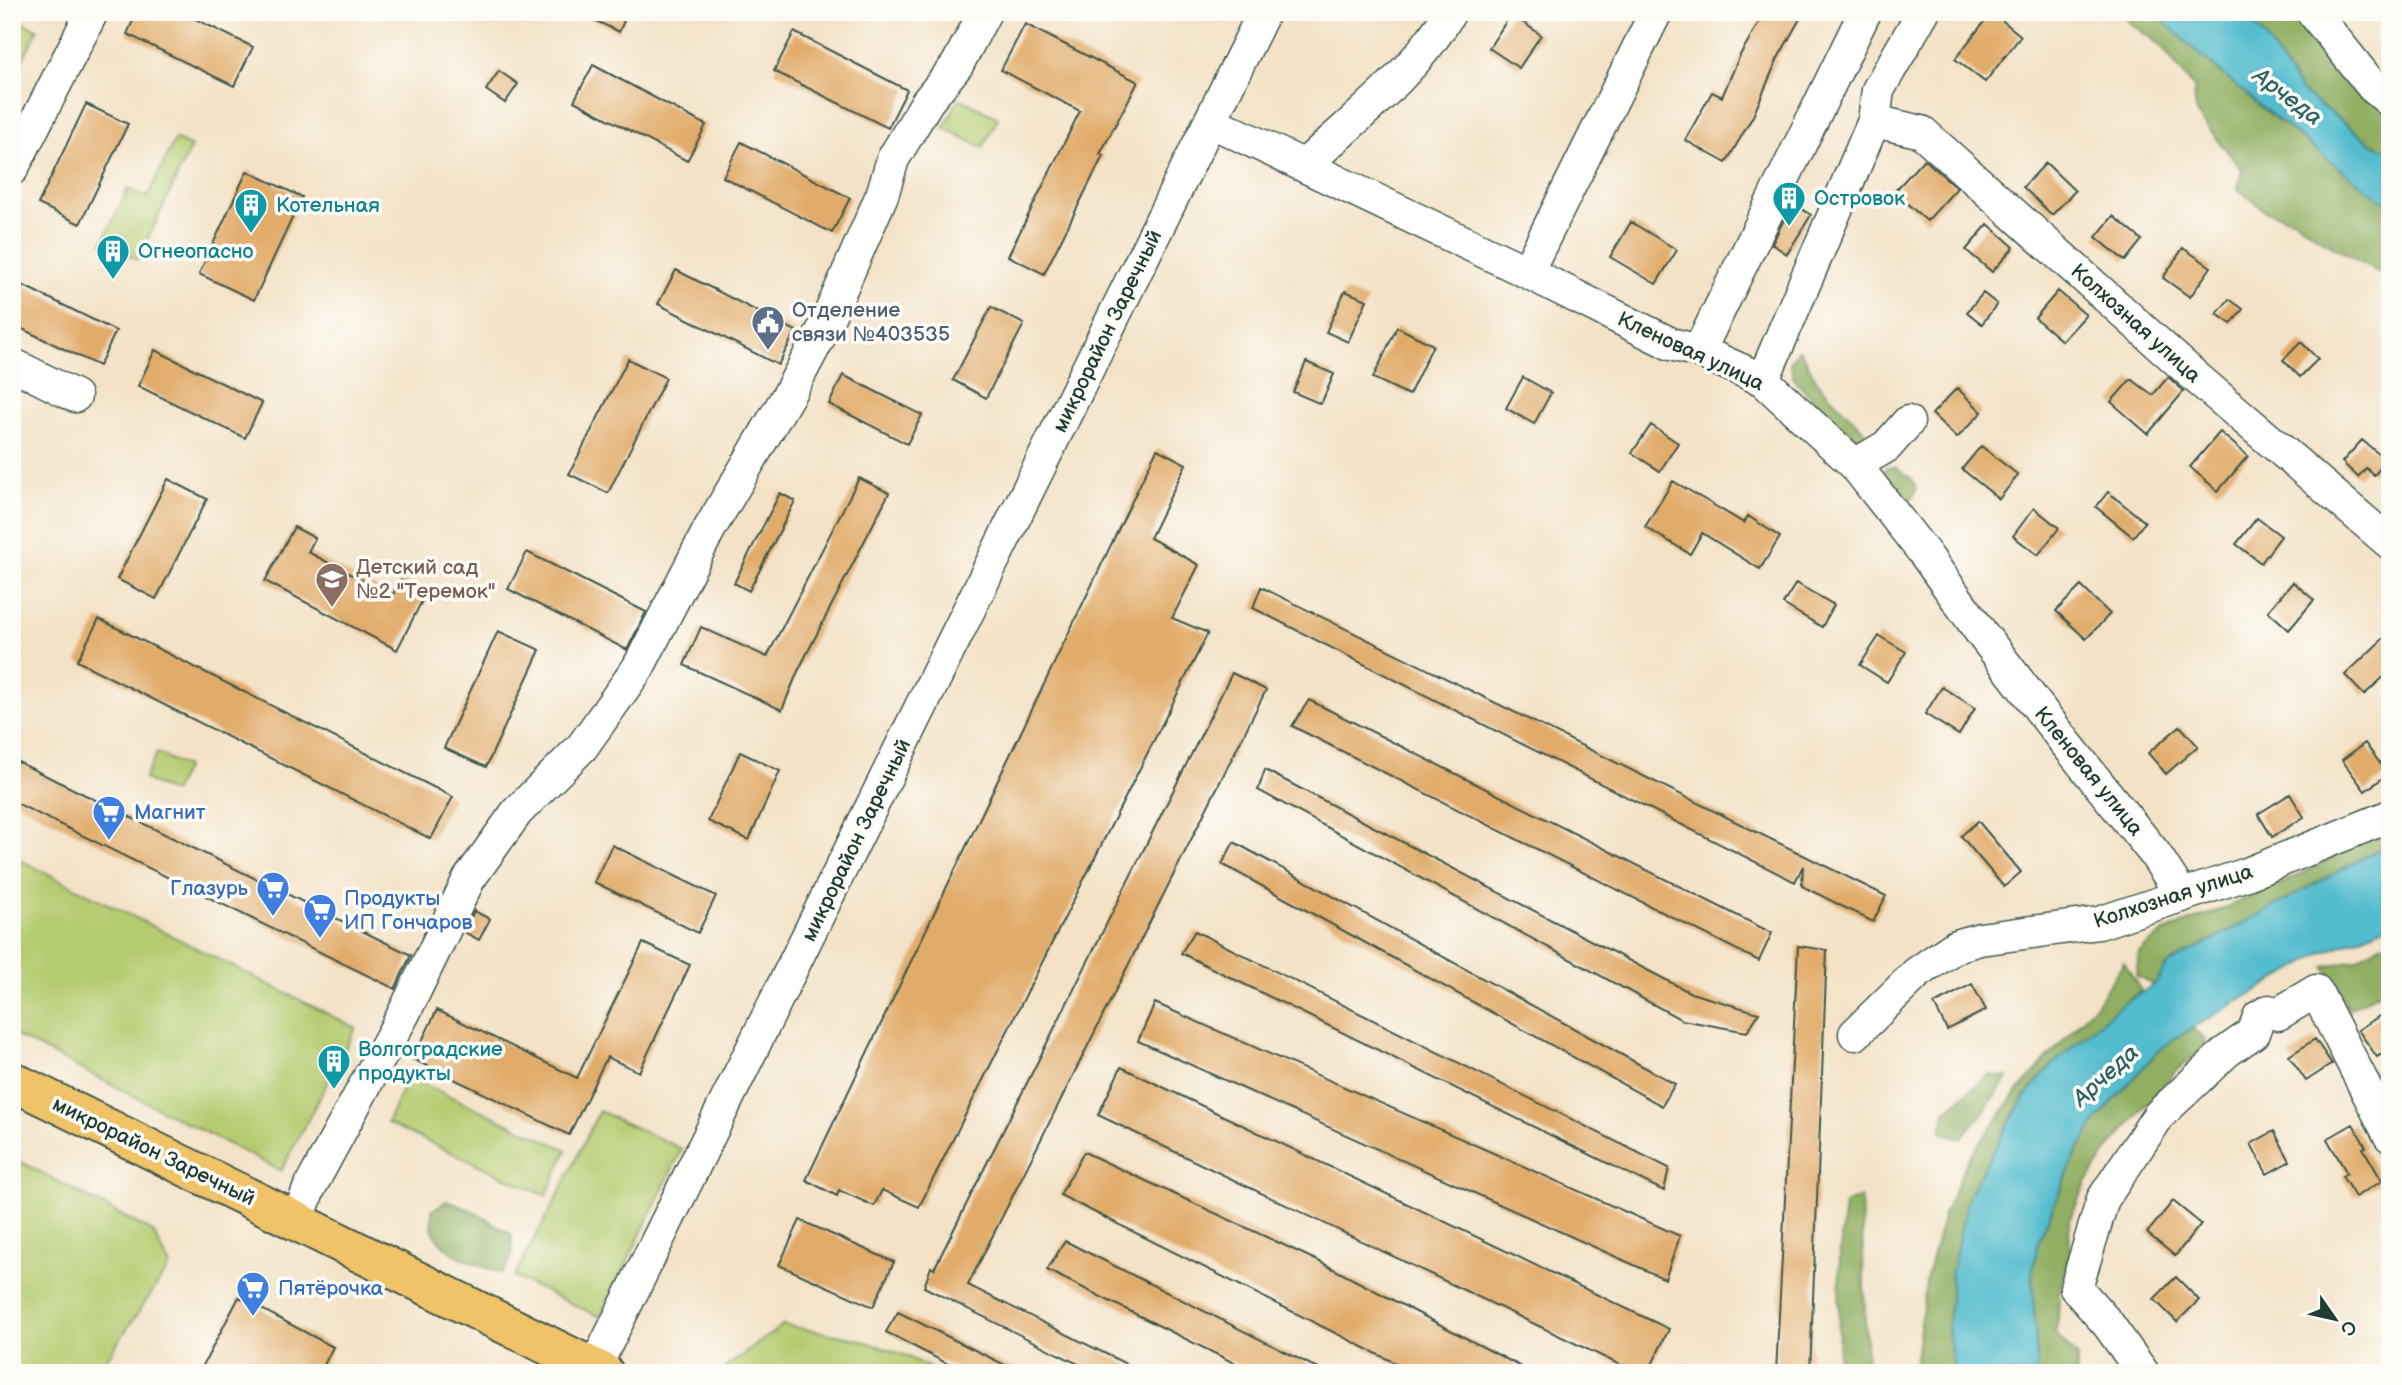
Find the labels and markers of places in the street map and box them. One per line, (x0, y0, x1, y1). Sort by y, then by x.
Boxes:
building icon: Островок (1770, 179, 1808, 228)
building icon: Котельная (232, 186, 270, 235)
place label: Островок (1814, 186, 1905, 211)
place label: Котельная (276, 193, 380, 218)
building icon: Огнеопасно (94, 232, 132, 281)
place label: Огнеопасно (138, 239, 254, 264)
place label: Отделение связи №403535 (792, 298, 950, 347)
public building icon: Отделение связи №403535 (749, 303, 787, 352)
place label: Детский сад №2 "Теремок" (356, 555, 496, 604)
school or university icon: Детский сад №2 "Теремок" (313, 560, 351, 609)
supermarket icon: Магнит (90, 793, 128, 842)
place label: Магнит (134, 800, 206, 825)
supermarket icon: Глазурь (254, 869, 292, 918)
place label: Глазурь (170, 876, 249, 901)
place label: Продукты ИП Гончаров (344, 886, 472, 935)
supermarket icon: Продукты ИП Гончаров (301, 891, 339, 940)
place label: Волгоградские продукты (358, 1037, 503, 1086)
building icon: Волгоградские продукты (315, 1042, 353, 1091)
supermarket icon: Пятёрочка (234, 1269, 272, 1318)
place label: Пятёрочка (278, 1276, 384, 1301)

